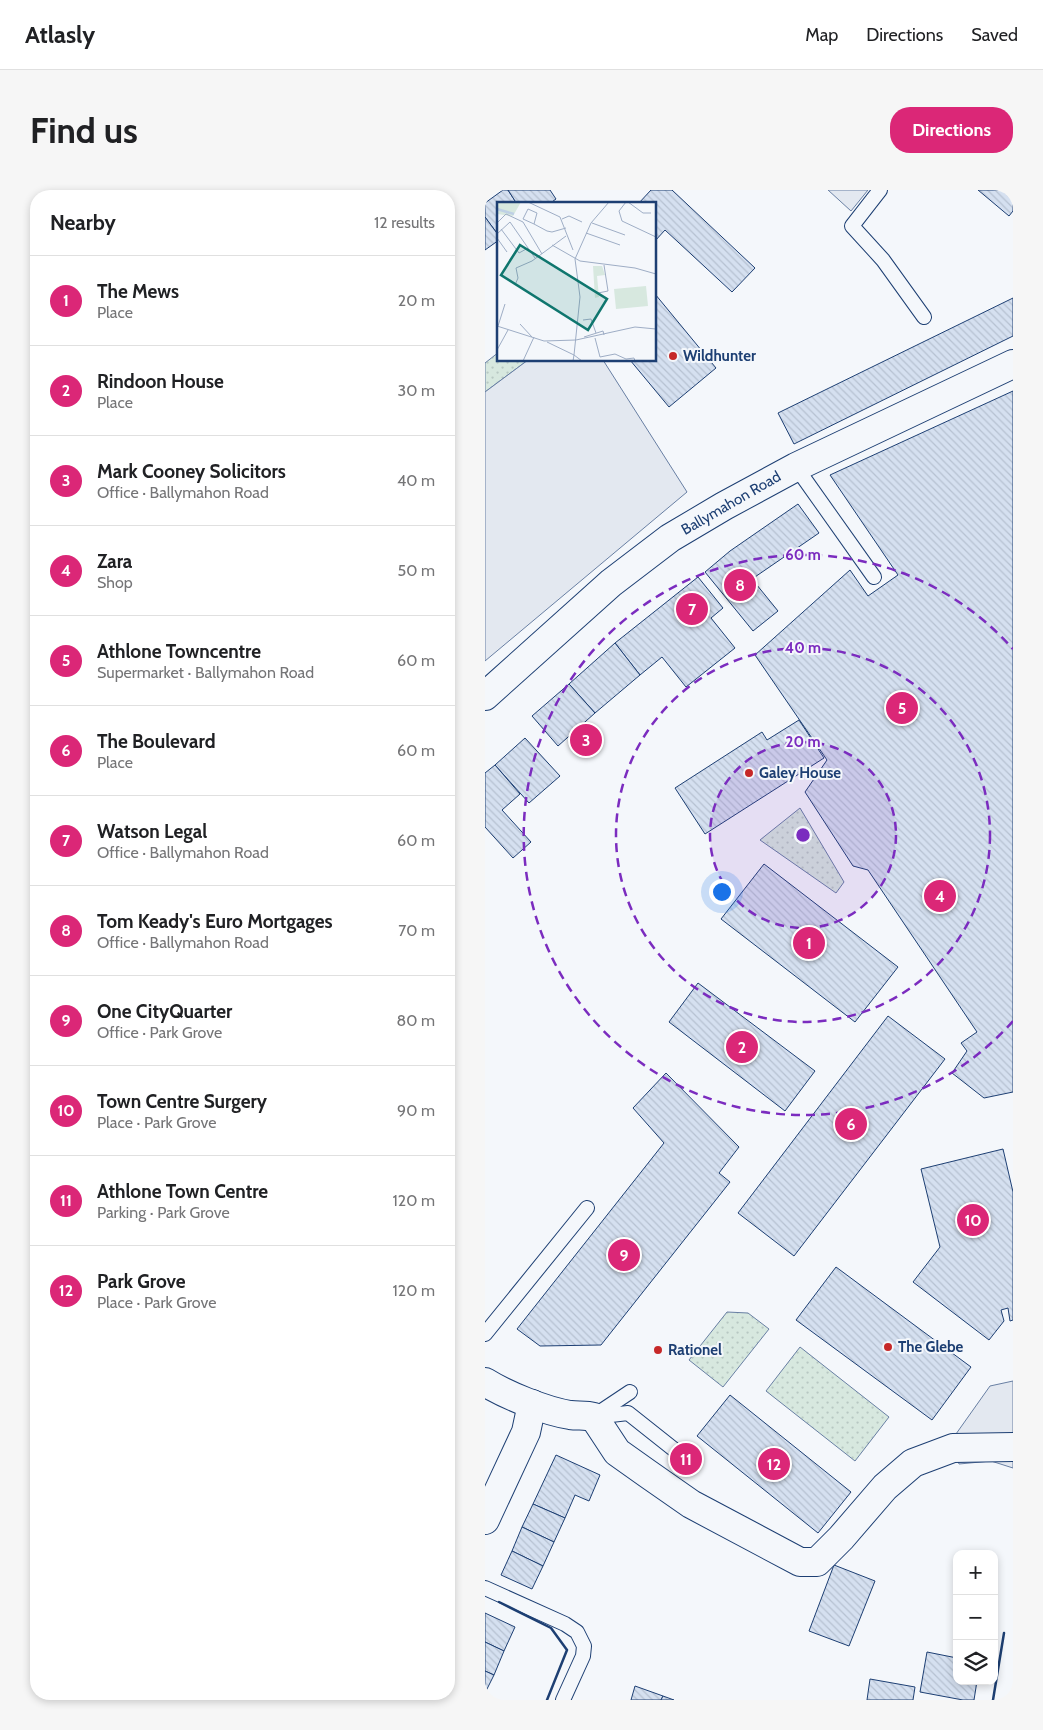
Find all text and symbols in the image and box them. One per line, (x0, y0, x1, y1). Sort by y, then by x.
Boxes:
text: Atlasly (25, 20, 95, 49)
text: Map (805, 24, 838, 46)
text: Directions (866, 24, 943, 46)
text: Saved (971, 24, 1018, 46)
button: Directions (890, 107, 1013, 153)
text: Find us (30, 109, 138, 152)
inset map (497, 202, 656, 361)
text: Nearby (50, 210, 116, 235)
text: 12 results (374, 213, 435, 232)
text: The Mews (97, 280, 179, 303)
text: 1 (63, 291, 69, 310)
text: 20 m (398, 291, 435, 310)
text: Place (97, 303, 133, 322)
place label: Wildhunter (683, 347, 756, 365)
marker: Wildhunter (667, 350, 679, 362)
text: Rindoon House (97, 370, 224, 393)
text: 2 (62, 381, 70, 400)
text: 30 m (398, 381, 435, 400)
text: Place (97, 393, 133, 412)
text: Mark Cooney Solicitors (97, 460, 286, 483)
street label: Ballymahon Road (678, 467, 784, 539)
text: 3 (62, 471, 70, 490)
text: 40 m (397, 471, 435, 490)
text: Office · Ballymahon Road (97, 483, 269, 502)
text: 60 m (785, 546, 821, 564)
text: Zara (97, 550, 132, 573)
text: 4 (61, 561, 71, 580)
text: 50 m (398, 561, 435, 580)
pin: 8 (724, 566, 756, 604)
text: Shop (97, 573, 133, 592)
pin: 7 (676, 590, 708, 628)
text: 40 m (785, 639, 821, 657)
text: Athlone Towncentre (97, 640, 261, 663)
text: 5 (62, 651, 70, 670)
text: 60 m (397, 651, 435, 670)
text: Supermarket · Ballymahon Road (97, 663, 314, 682)
pin: 5 (886, 689, 918, 727)
pin: 3 (570, 721, 602, 759)
text: The Boulevard (97, 730, 216, 753)
text: 20 m (786, 733, 820, 751)
text: 6 (62, 741, 71, 760)
text: 60 m (397, 741, 435, 760)
text: Place (97, 753, 133, 772)
place label: Galey House (759, 764, 841, 782)
marker: Galey House (743, 767, 755, 779)
text: Watson Legal (97, 820, 207, 843)
centre of rings (794, 826, 812, 844)
text: 7 (62, 831, 70, 850)
text: 60 m (397, 831, 435, 850)
text: Office · Ballymahon Road (97, 843, 269, 862)
pin: 4 (924, 877, 956, 915)
your location (709, 879, 735, 905)
text: Tom Keady's Euro Mortgages (97, 910, 333, 933)
text: 8 (61, 921, 71, 940)
text: 70 m (398, 921, 435, 940)
pin: 1 (793, 924, 825, 962)
text: Office · Ballymahon Road (97, 933, 269, 952)
text: One CityQuarter (97, 1000, 232, 1023)
text: 9 (62, 1011, 71, 1030)
text: 80 m (397, 1011, 435, 1030)
text: Office · Park Grove (97, 1023, 222, 1042)
pin: 2 (726, 1028, 758, 1066)
text: Town Centre Surgery (97, 1090, 267, 1113)
text: 10 (57, 1101, 75, 1120)
text: 90 m (397, 1101, 435, 1120)
pin: 6 (835, 1105, 867, 1143)
text: Place · Park Grove (97, 1113, 216, 1132)
text: Athlone Town Centre (97, 1180, 268, 1203)
text: 11 (60, 1191, 72, 1210)
text: 120 m (393, 1191, 435, 1210)
pin: 10 (957, 1201, 989, 1239)
text: Parking · Park Grove (97, 1203, 230, 1222)
pin: 9 (608, 1236, 640, 1274)
text: Park Grove (97, 1270, 186, 1293)
text: 12 (59, 1281, 73, 1300)
text: 120 m (393, 1281, 435, 1300)
text: Place · Park Grove (97, 1293, 216, 1312)
place label: The Glebe (898, 1338, 964, 1356)
place label: Rationel (668, 1341, 722, 1359)
marker: The Glebe (882, 1341, 894, 1353)
marker: Rationel (652, 1344, 664, 1356)
pin: 11 (670, 1440, 702, 1478)
pin: 12 (758, 1445, 790, 1483)
map controls (953, 1550, 998, 1685)
button: + (953, 1550, 998, 1595)
button: − (953, 1595, 998, 1640)
button: layers (953, 1640, 998, 1685)

